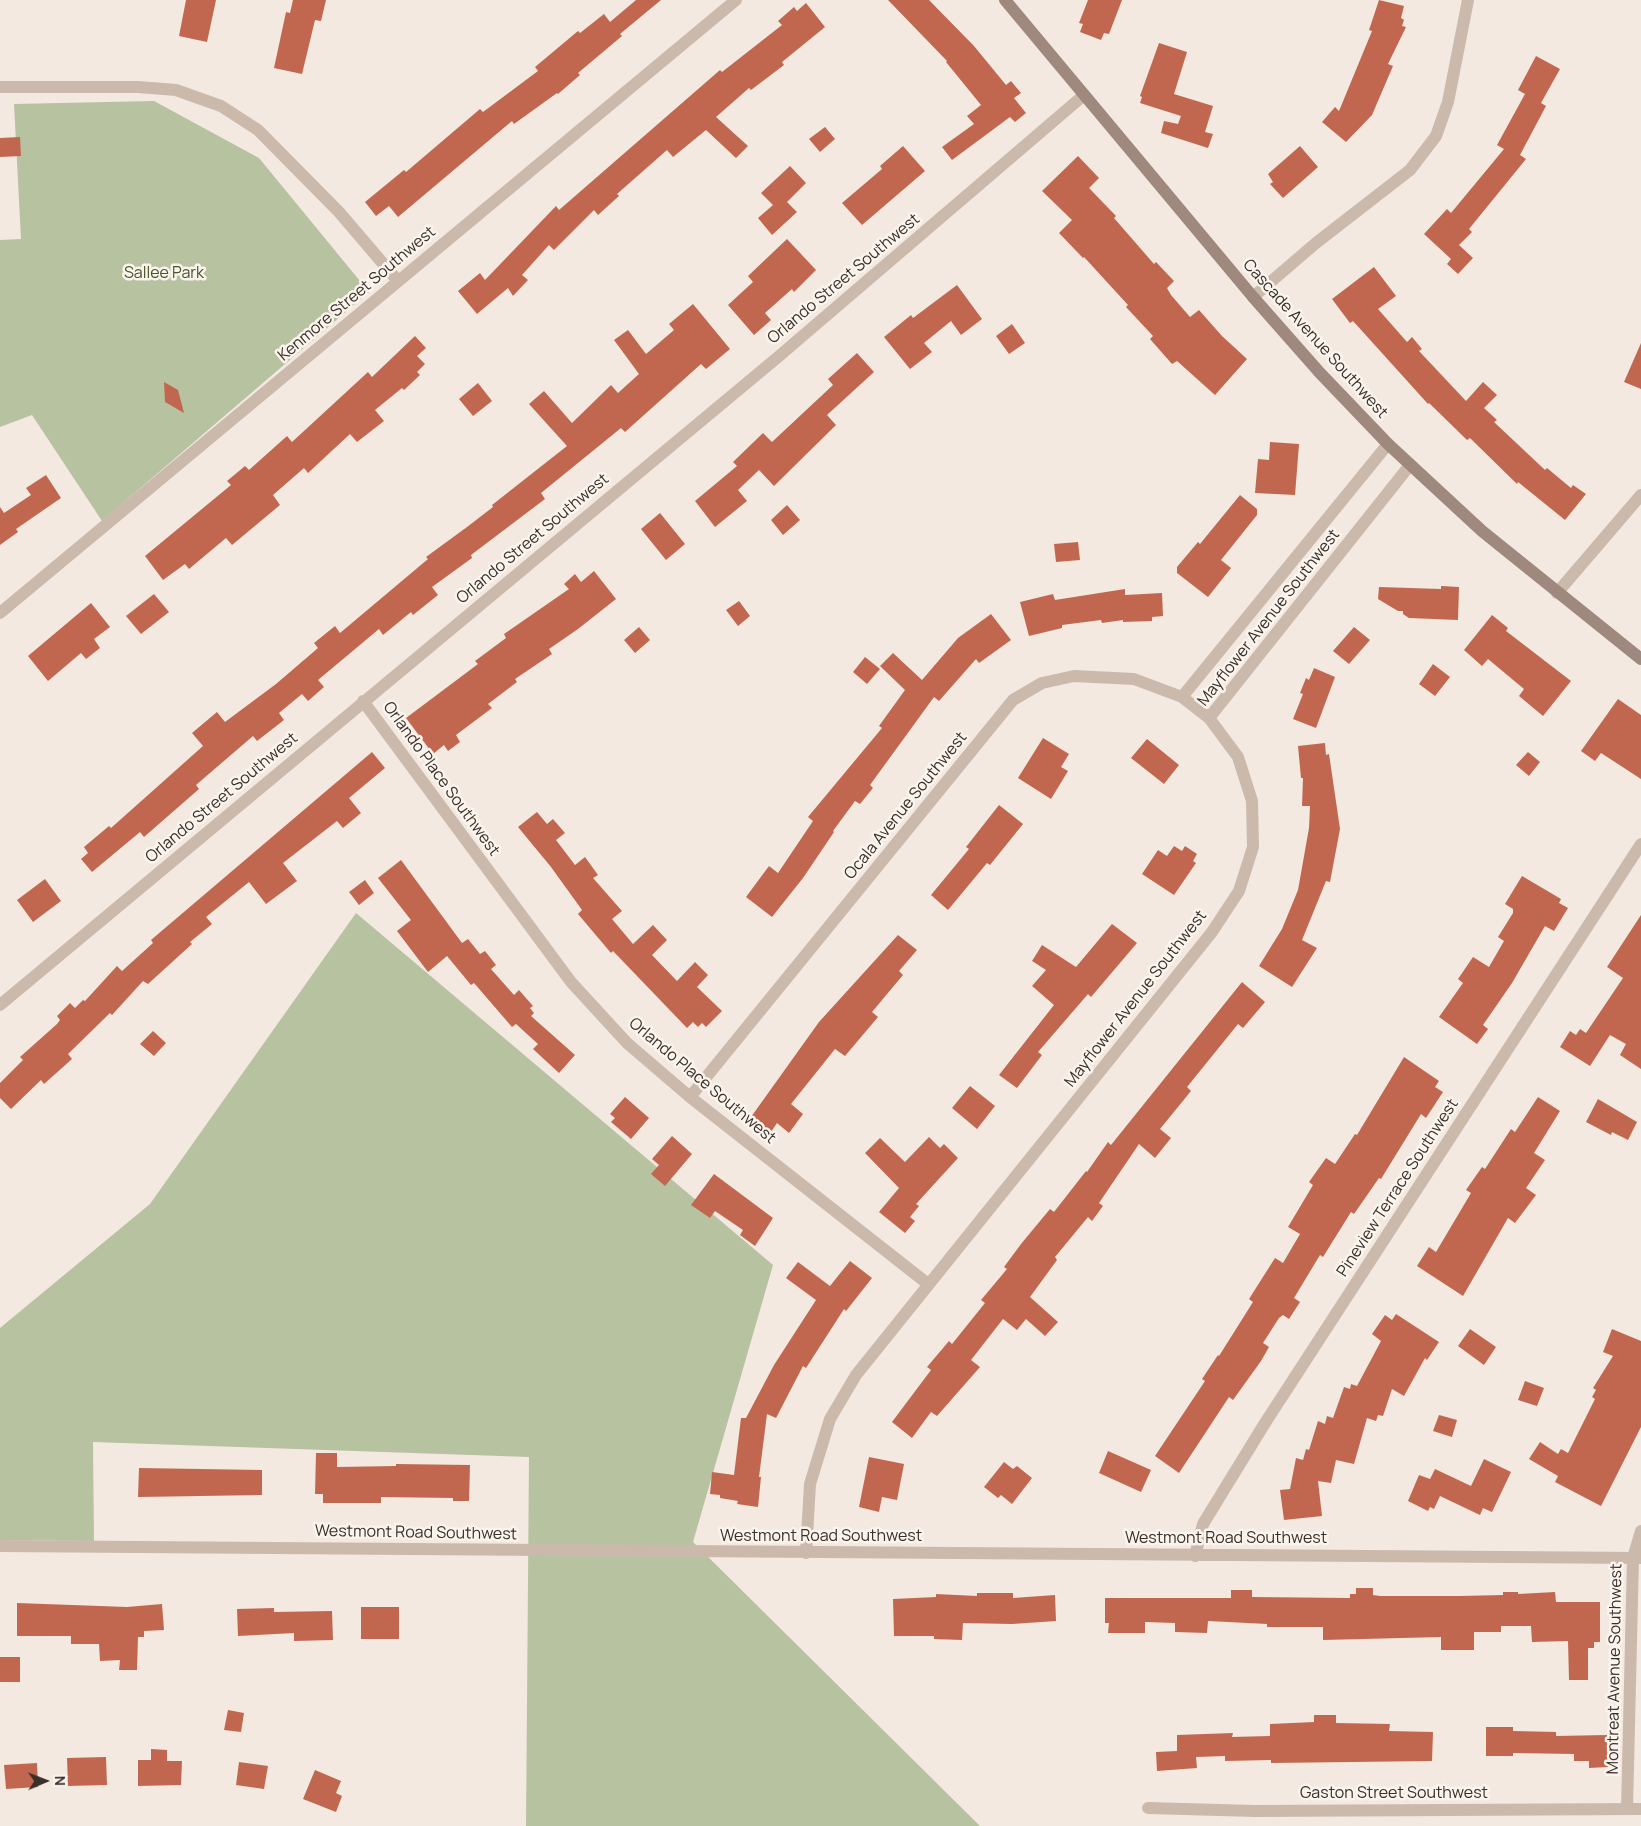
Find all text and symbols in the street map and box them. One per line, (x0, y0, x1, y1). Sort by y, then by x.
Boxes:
street label: Orlando Street Southwest (764, 210, 924, 348)
street label: Kenmore Street Southwest (274, 222, 440, 366)
street label: Cascade Avenue Southwest (1239, 256, 1391, 422)
park label: Sallee Park (124, 264, 204, 284)
street label: Orlando Street Southwest (453, 470, 613, 608)
street label: Mayflower Avenue Southwest (1194, 526, 1344, 710)
street label: Orlando Place Southwest (379, 698, 503, 860)
street label: Ocala Avenue Southwest (841, 728, 971, 884)
street label: Orlando Street Southwest (142, 729, 302, 867)
street label: Mayflower Avenue Southwest (1061, 907, 1211, 1091)
street label: Orlando Place Southwest (625, 1014, 779, 1148)
street label: Pineview Terrace Southwest (1333, 1096, 1463, 1280)
street label: Westmont Road Southwest (315, 1522, 517, 1544)
street label: Westmont Road Southwest (720, 1527, 922, 1547)
street label: Westmont Road Southwest (1125, 1529, 1327, 1549)
street label: Montreat Avenue Southwest (1604, 1563, 1626, 1775)
north arrow (20, 1756, 70, 1806)
text: N (51, 1776, 70, 1786)
street label: Gaston Street Southwest (1300, 1784, 1488, 1804)

